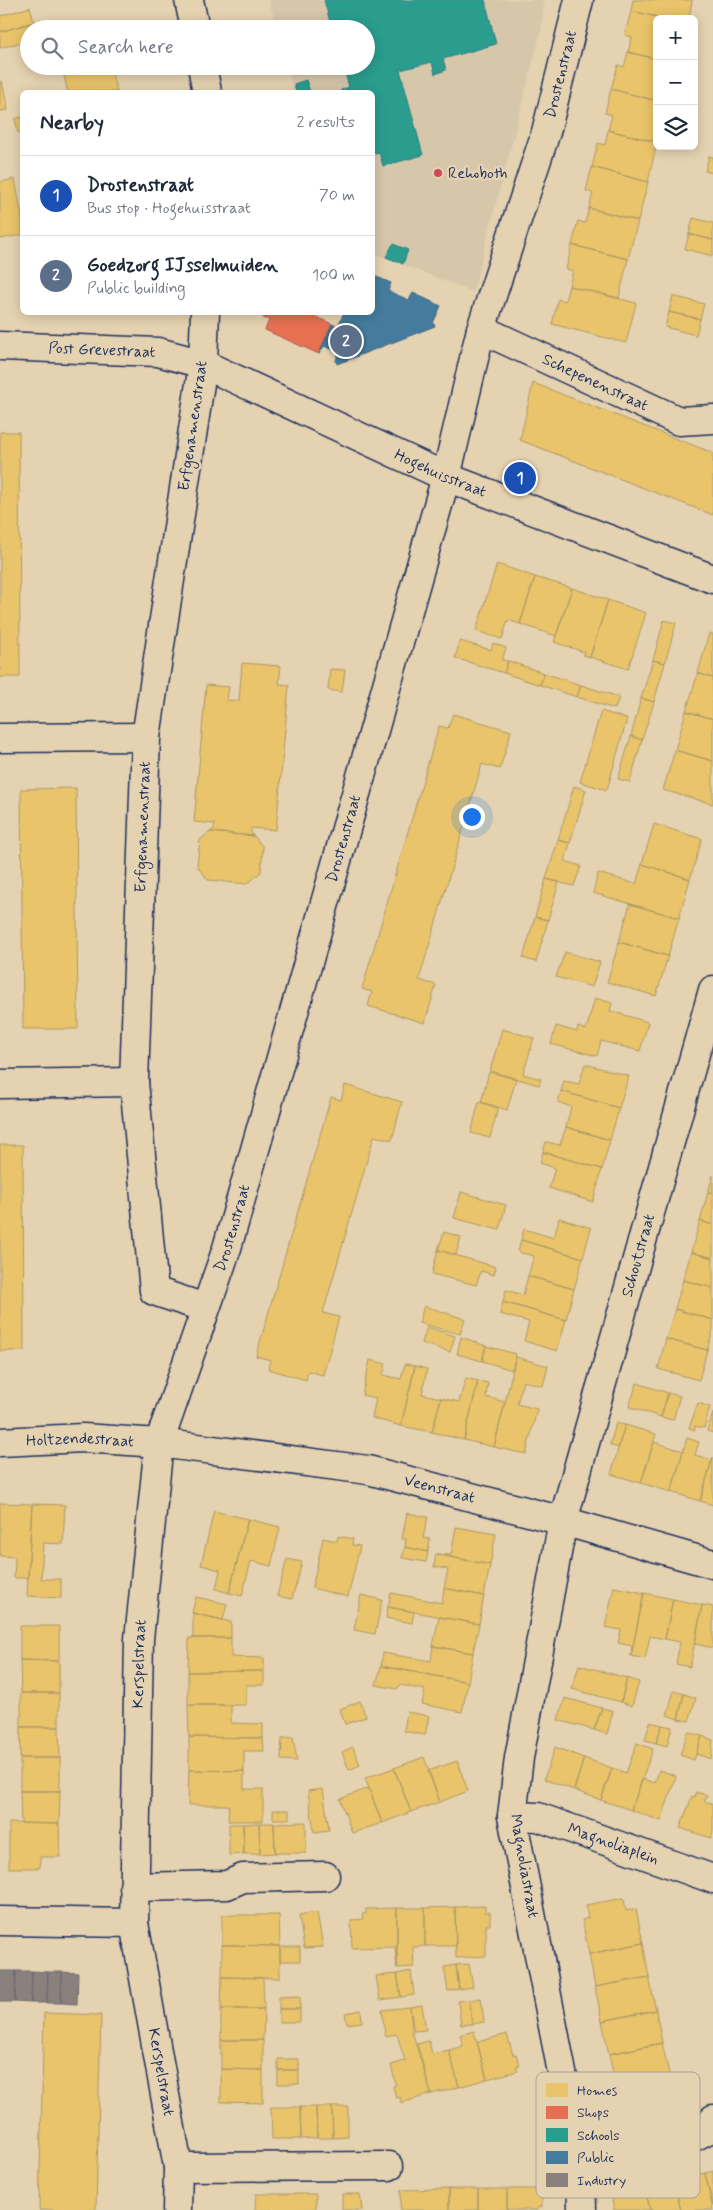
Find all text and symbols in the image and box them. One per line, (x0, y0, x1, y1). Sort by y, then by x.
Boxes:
map controls (653, 15, 698, 150)
button: + (653, 15, 698, 60)
search box (20, 20, 375, 75)
street label: Drostenstraat (539, 28, 582, 121)
icon: search (38, 34, 66, 62)
text: Search here (78, 35, 174, 60)
button: − (653, 60, 698, 105)
button: layers (653, 105, 698, 150)
text: Nearby (40, 109, 104, 137)
text: 2 results (297, 112, 355, 133)
place label: Rehoboth (448, 163, 507, 184)
marker: Rehoboth (432, 167, 444, 179)
text: Drostenstraat (87, 173, 194, 198)
text: 1 (52, 185, 60, 206)
text: 70 m (319, 185, 355, 206)
text: Bus stop · Hogehuisstraat (87, 198, 251, 219)
text: Goedzorg IJsselmuiden (87, 253, 278, 278)
text: 2 (52, 265, 60, 286)
text: 100 m (312, 265, 355, 286)
text: Public building (87, 278, 186, 299)
pin: 2 (330, 322, 362, 360)
street label: Post Grevestraat (48, 337, 156, 362)
street label: Schepenenstraat (539, 348, 652, 416)
street label: Erfgenamenstraat (173, 360, 214, 493)
street label: Hogehuisstraat (391, 444, 490, 502)
pin: 1 (504, 459, 536, 497)
street label: Erfgenamenstraat (130, 761, 157, 893)
street label: Drostenstraat (321, 793, 366, 885)
your location (459, 804, 485, 830)
street label: Drostenstraat (209, 1182, 255, 1275)
street label: Schoutstraat (616, 1211, 660, 1300)
street label: Holtzendestraat (25, 1427, 135, 1452)
street label: Veenstraat (402, 1469, 477, 1508)
street label: Kerspelstraat (127, 1619, 151, 1709)
street label: Magnoliastraat (504, 1812, 543, 1920)
street label: Magnoliaplein (565, 1818, 662, 1870)
street label: Kerspelstraat (143, 2026, 179, 2118)
legend (536, 2072, 700, 2198)
text: Homes (577, 2082, 618, 2100)
text: Shops (577, 2104, 609, 2122)
text: Schools (577, 2127, 620, 2145)
text: Public (577, 2149, 614, 2167)
text: Industry (577, 2172, 626, 2190)

